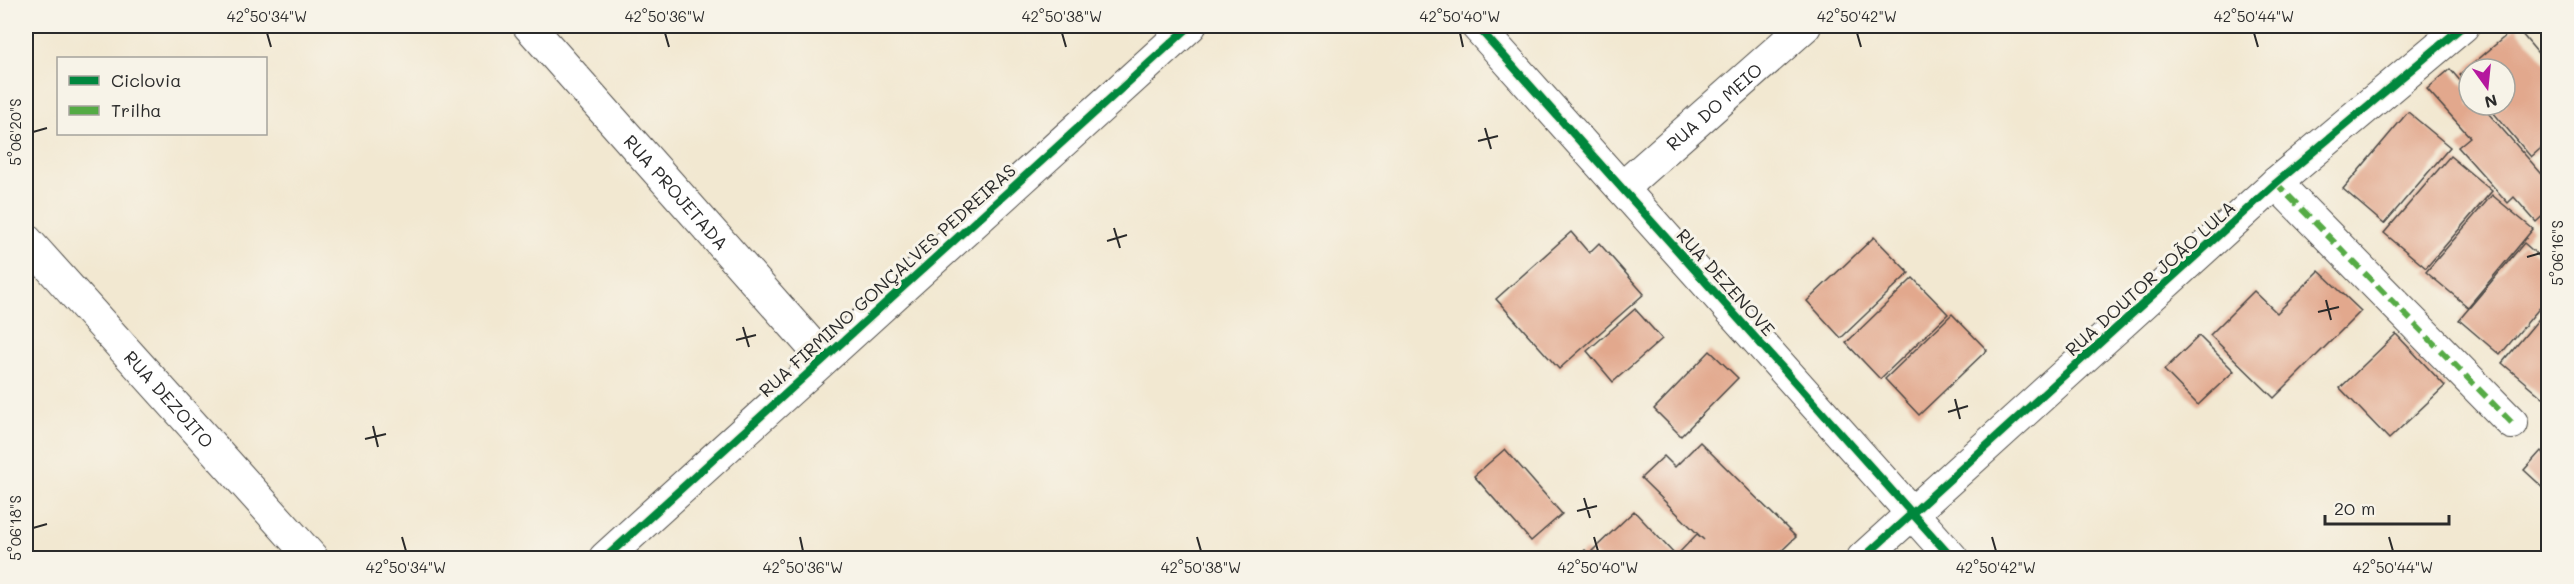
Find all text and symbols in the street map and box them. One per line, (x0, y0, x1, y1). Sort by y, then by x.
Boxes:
text: 42°50'34"W (227, 6, 307, 26)
text: 42°50'36"W (625, 6, 705, 26)
text: 42°50'38"W (1022, 6, 1102, 26)
text: 42°50'40"W (1420, 6, 1500, 26)
text: 42°50'42"W (1817, 6, 1897, 26)
text: 42°50'44"W (2214, 6, 2294, 26)
legend (57, 57, 267, 135)
street label: RUA DO MEIO (1661, 57, 1767, 156)
north arrow (2457, 57, 2517, 117)
text: Ciclovia (111, 68, 181, 92)
text: N (2482, 90, 2500, 114)
text: 5°06'20"S (5, 98, 25, 166)
text: Trilha (111, 98, 161, 122)
street label: RUA PROJETADA (619, 130, 734, 255)
street label: RUA FIRMINO GONÇALVES PEDREIRAS (753, 158, 1021, 402)
street label: RUA DOUTOR JOÃO LULA (2060, 195, 2240, 361)
text: 5°06'16"S (2547, 220, 2567, 286)
street label: RUA DEZENOVE (1671, 223, 1781, 341)
street label: RUA DEZOITO (119, 345, 219, 453)
scale bar (2325, 488, 2450, 526)
text: 5°06'18"S (5, 495, 25, 561)
text: 20 m (2334, 496, 2375, 520)
text: 42°50'34"W (366, 557, 446, 577)
text: 42°50'36"W (763, 557, 843, 577)
text: 42°50'38"W (1161, 557, 1241, 577)
text: 42°50'40"W (1558, 557, 1638, 577)
text: 42°50'42"W (1956, 557, 2036, 577)
text: 42°50'44"W (2353, 557, 2433, 577)

